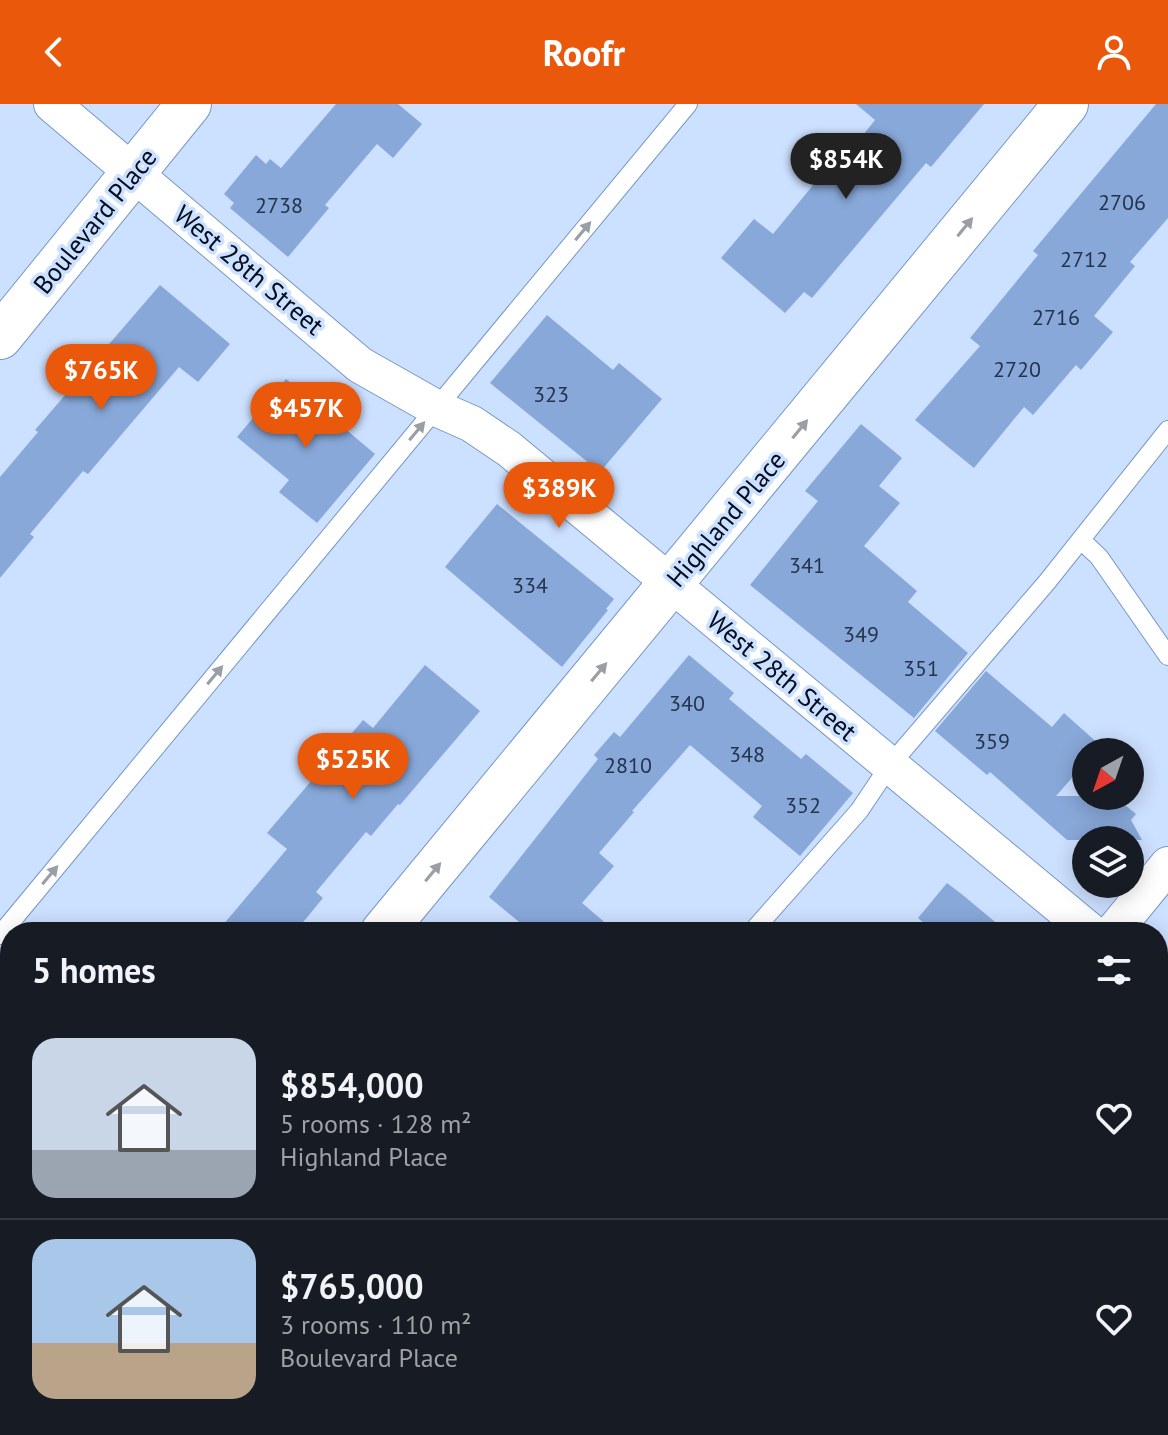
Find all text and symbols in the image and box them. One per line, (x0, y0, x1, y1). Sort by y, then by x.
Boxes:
text: Roofr (543, 29, 625, 76)
icon: back (32, 30, 76, 74)
icon: person (1092, 30, 1136, 74)
pin: $854K (790, 133, 902, 201)
street label: Boulevard Place (26, 141, 163, 300)
text: $854K (808, 142, 884, 175)
house number: 2706 (1098, 188, 1146, 216)
house number: 2738 (255, 191, 303, 219)
street label: West 28th Street (168, 197, 331, 342)
one-way arrow (956, 218, 973, 238)
one-way arrow (574, 221, 591, 241)
house number: 2712 (1060, 245, 1108, 273)
house number: 2716 (1032, 303, 1080, 331)
pin: $765K (45, 344, 157, 412)
text: $765K (63, 353, 139, 386)
house number: 2720 (993, 355, 1041, 383)
house number: 323 (533, 380, 569, 408)
pin: $457K (250, 382, 362, 450)
text: $457K (268, 391, 344, 424)
one-way arrow (791, 419, 808, 439)
one-way arrow (408, 421, 425, 441)
street label: Highland Place (659, 444, 792, 593)
pin: $389K (503, 462, 615, 530)
text: $389K (521, 471, 597, 504)
house number: 341 (789, 551, 825, 579)
house number: 334 (512, 571, 548, 599)
street label: West 28th Street (701, 603, 864, 748)
house number: 349 (843, 620, 879, 648)
house number: 351 (903, 654, 939, 682)
one-way arrow (590, 662, 607, 682)
one-way arrow (206, 665, 223, 685)
house number: 340 (669, 689, 705, 717)
house number: 359 (974, 727, 1010, 755)
pin: $525K (297, 733, 409, 801)
north arrow (1072, 738, 1144, 810)
map controls (1072, 738, 1144, 898)
house number: 348 (729, 740, 765, 768)
text: $525K (315, 742, 391, 775)
house number: 2810 (604, 751, 652, 779)
house number: 352 (785, 791, 821, 819)
button: layers (1072, 826, 1144, 898)
one-way arrow (424, 862, 441, 882)
one-way arrow (41, 865, 58, 885)
text: 5 homes (32, 948, 156, 992)
icon: filters (1092, 948, 1136, 992)
text: $854,000 (280, 1063, 424, 1107)
icon: home (96, 1070, 192, 1166)
icon: heart (1092, 1096, 1136, 1140)
text: 5 rooms · 128 m² (280, 1107, 472, 1140)
text: Highland Place (280, 1140, 448, 1173)
text: $765,000 (280, 1264, 424, 1308)
icon: home (96, 1271, 192, 1367)
icon: heart (1092, 1297, 1136, 1341)
text: 3 rooms · 110 m² (280, 1308, 472, 1341)
text: Boulevard Place (280, 1341, 458, 1374)

